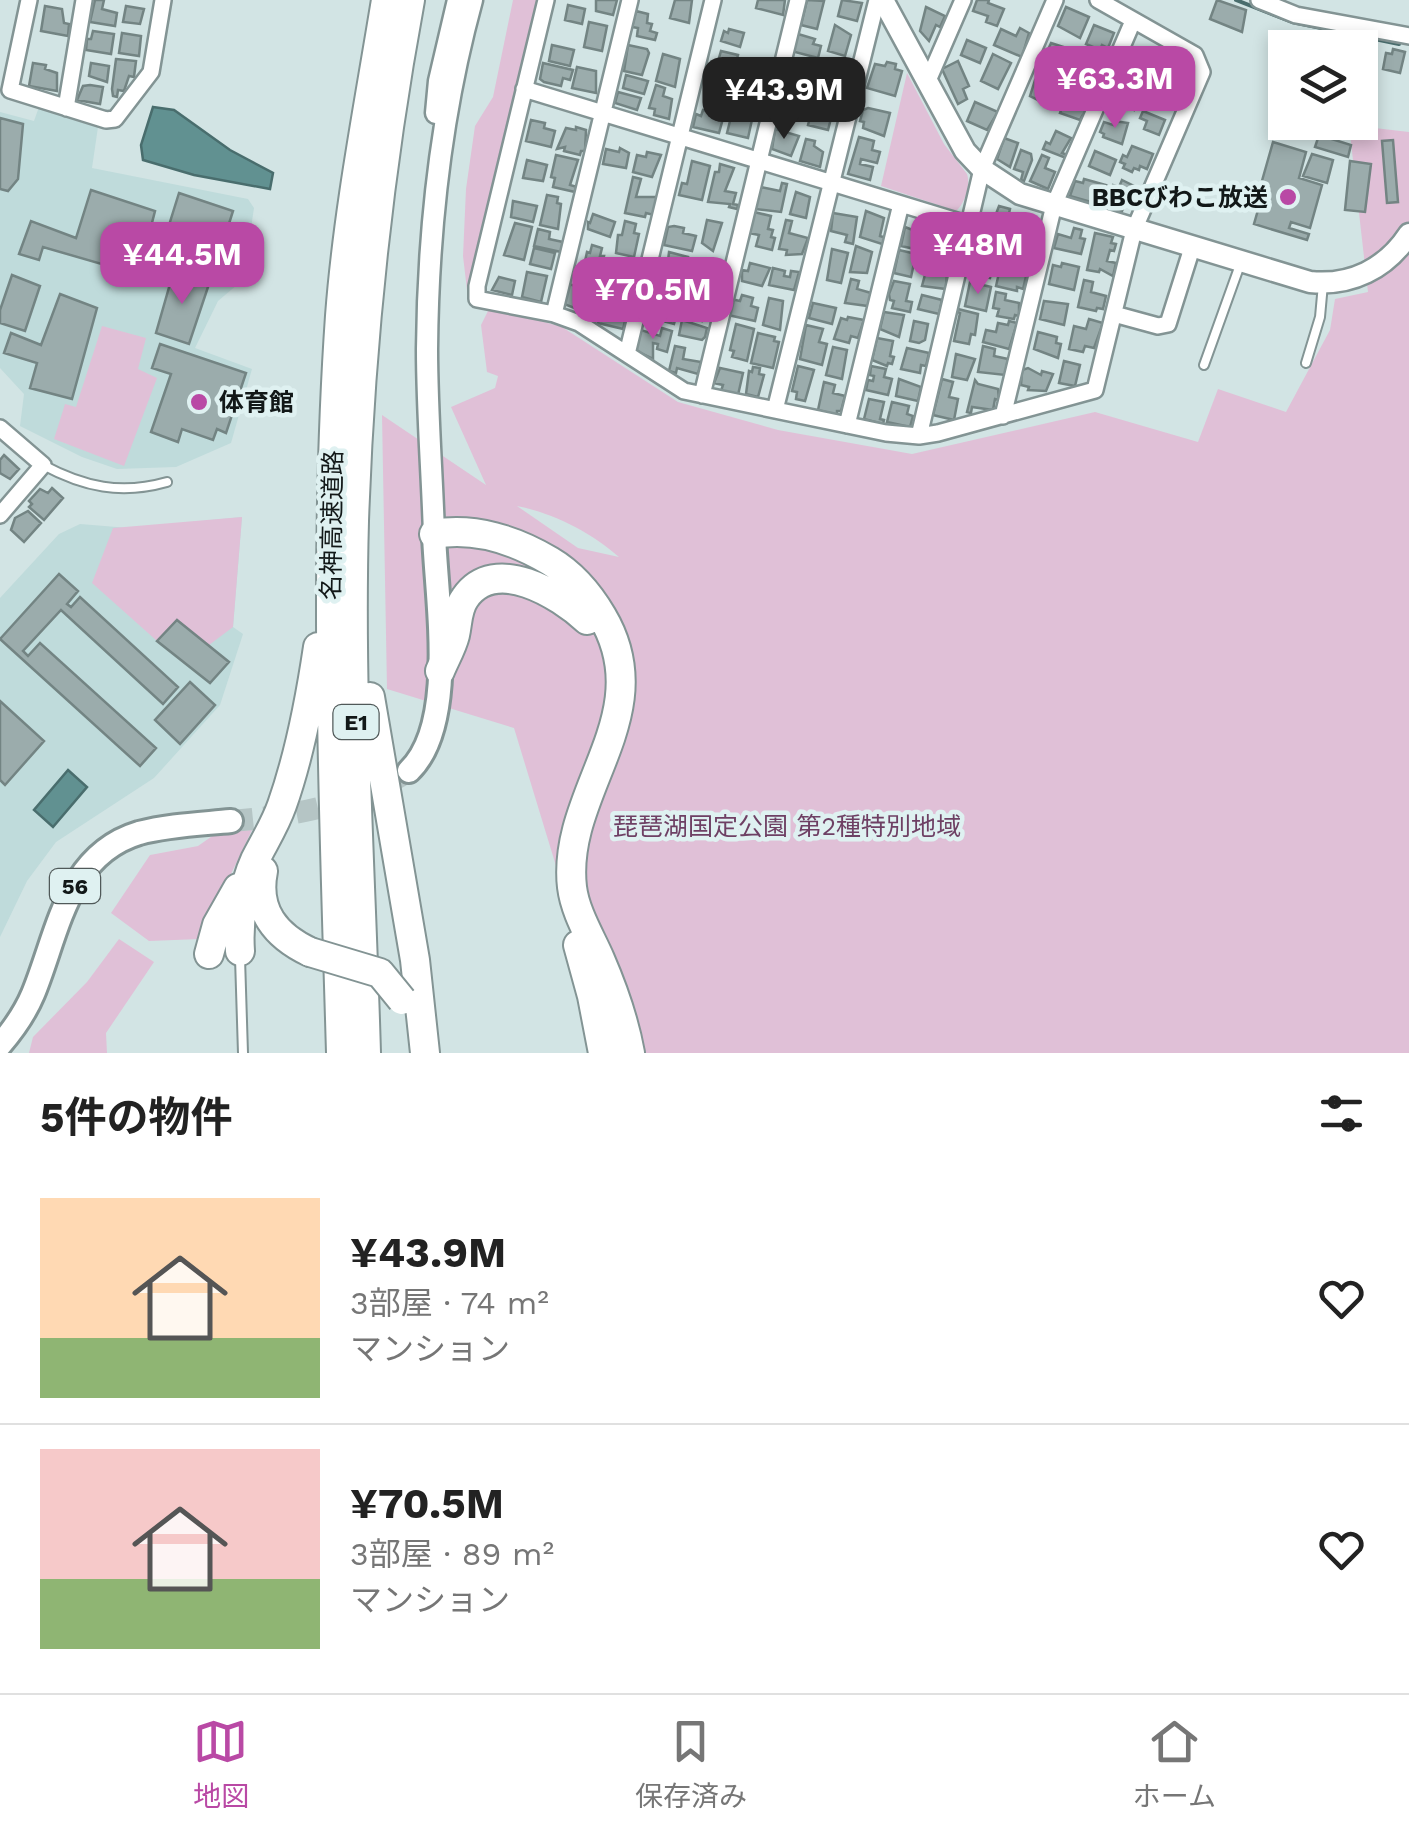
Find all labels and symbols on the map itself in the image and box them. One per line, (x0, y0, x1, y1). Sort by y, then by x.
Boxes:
pin: ¥63.3M (1034, 46, 1196, 131)
pin: ¥43.9M (703, 57, 865, 142)
place label: BBCびわこ放送 (1092, 183, 1268, 212)
marker: BBCびわこ放送 (1277, 186, 1299, 208)
pin: ¥48M (919, 212, 1037, 297)
pin: ¥44.5M (101, 222, 263, 307)
pin: ¥70.5M (572, 257, 734, 342)
place label: 体育館 (219, 388, 294, 417)
marker: 体育館 (188, 391, 210, 413)
street label: 名神高速道路 (316, 450, 348, 600)
road number: E1 (334, 705, 378, 739)
park label: 琵琶湖国定公園 第2種特別地域 (613, 812, 961, 841)
road number: 56 (50, 869, 100, 903)

